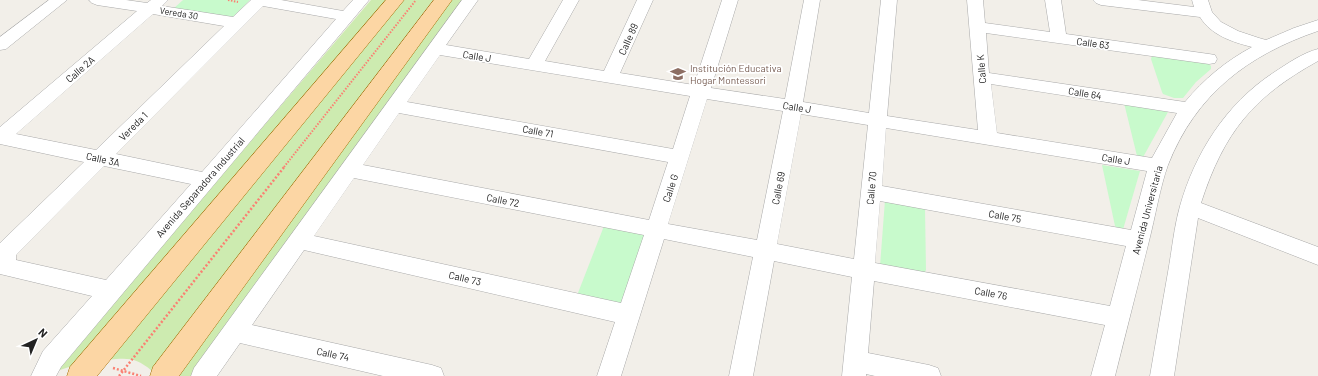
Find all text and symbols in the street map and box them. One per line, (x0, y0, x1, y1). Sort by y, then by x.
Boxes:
street label: Vereda 30 (159, 5, 199, 21)
street label: Calle 89 (616, 21, 640, 57)
street label: Calle 63 (1076, 35, 1110, 51)
street label: Calle J (462, 48, 492, 64)
street label: Calle 2A (63, 53, 97, 85)
street label: Calle K (974, 54, 988, 84)
place label: Institución Educativa Hogar Montessori (690, 62, 782, 86)
school or university icon: Institución Educativa Hogar Montessori (669, 65, 687, 83)
street label: Calle 64 (1067, 84, 1103, 102)
street label: Calle J (782, 99, 812, 115)
street label: Vereda 1 (116, 109, 150, 143)
street label: Calle 71 (522, 122, 554, 140)
street label: Avenida Separadora Industrial (153, 134, 247, 240)
street label: Calle 3A (85, 150, 121, 168)
street label: Calle J (1101, 151, 1131, 167)
street label: Avenida Universitaria (1129, 164, 1165, 256)
street label: Calle 69 (769, 170, 787, 206)
street label: Calle 70 (864, 171, 878, 205)
street label: Calle G (660, 172, 680, 204)
street label: Calle 72 (486, 191, 520, 209)
street label: Calle 75 (988, 207, 1022, 225)
street label: Calle 73 (448, 268, 482, 288)
street label: Calle 76 (974, 284, 1008, 302)
north arrow (16, 320, 56, 360)
text: N (36, 325, 50, 340)
street label: Calle 74 (315, 345, 351, 363)

